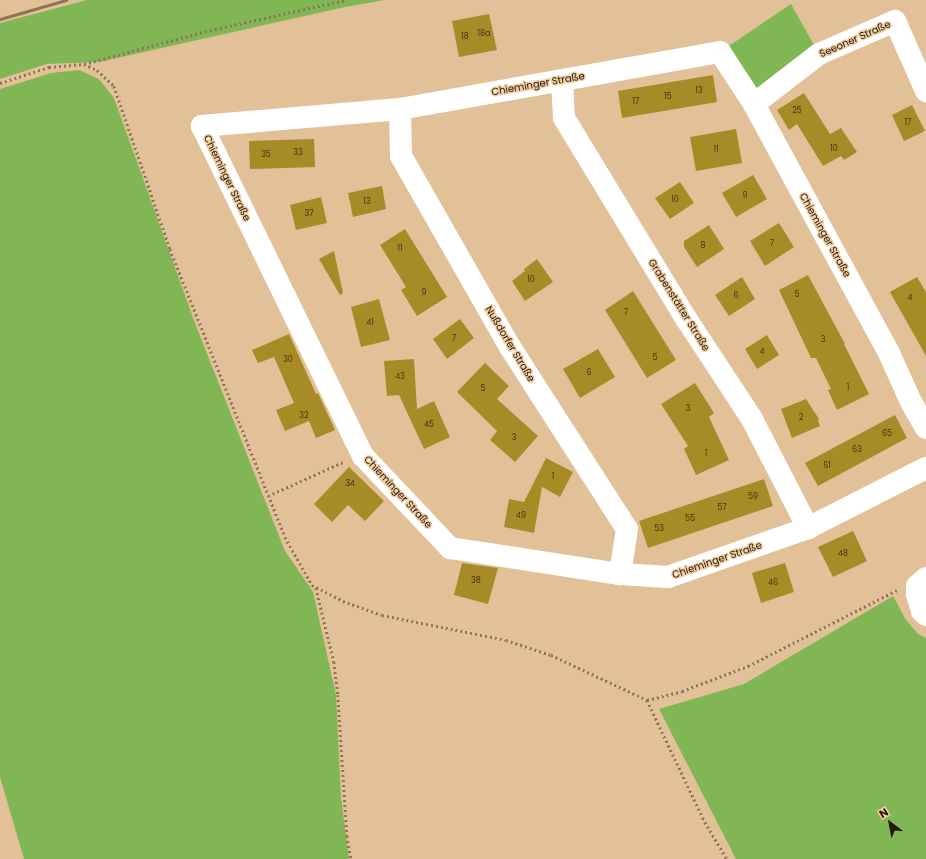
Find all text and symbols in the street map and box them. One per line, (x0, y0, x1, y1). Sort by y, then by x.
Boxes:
street label: Seeoner Straße (818, 18, 892, 60)
house number: 18a (477, 29, 491, 39)
house number: 18 (461, 32, 469, 42)
street label: Chieminger Straße (491, 70, 585, 98)
house number: 13 (695, 86, 703, 96)
house number: 15 (664, 92, 672, 102)
house number: 17 (633, 97, 639, 107)
house number: 25 (792, 106, 802, 116)
house number: 17 (905, 118, 911, 128)
street label: Chieminger Straße (201, 133, 253, 223)
house number: 10 (830, 144, 838, 154)
house number: 11 (713, 145, 719, 155)
house number: 33 (293, 148, 303, 158)
house number: 35 (261, 150, 271, 160)
house number: 9 (742, 191, 748, 201)
street label: Chieminger Straße (797, 191, 853, 279)
house number: 10 (671, 195, 679, 205)
house number: 13 (363, 197, 371, 207)
house number: 37 (304, 209, 314, 219)
house number: 7 (770, 239, 774, 249)
house number: 8 (700, 241, 706, 251)
house number: 11 (397, 244, 403, 254)
street label: Grabenstätter Straße (646, 257, 712, 353)
house number: 10 (527, 275, 535, 285)
house number: 9 (421, 288, 427, 298)
house number: 5 (794, 290, 800, 300)
house number: 6 (733, 291, 739, 301)
house number: 4 (907, 293, 913, 303)
street label: Nußdorfer Straße (483, 304, 537, 384)
house number: 7 (624, 308, 628, 318)
house number: 41 (366, 318, 374, 328)
house number: 7 (452, 334, 456, 344)
house number: 3 (821, 335, 825, 345)
house number: 4 (759, 347, 765, 357)
house number: 5 (652, 353, 658, 363)
house number: 30 (283, 355, 293, 365)
house number: 6 (586, 368, 592, 378)
house number: 43 (395, 372, 405, 382)
house number: 1 (847, 383, 849, 393)
house number: 5 (480, 384, 486, 394)
house number: 3 (686, 404, 690, 414)
house number: 32 (299, 411, 309, 421)
house number: 2 (799, 413, 803, 423)
house number: 45 (424, 420, 434, 430)
house number: 65 (882, 429, 892, 439)
house number: 3 (512, 433, 516, 443)
house number: 63 (852, 445, 862, 455)
house number: 1 (705, 449, 707, 459)
street label: Chieminger Straße (361, 453, 435, 531)
house number: 61 (823, 461, 831, 471)
house number: 1 (552, 472, 554, 482)
house number: 34 (345, 479, 355, 489)
house number: 59 (748, 492, 758, 502)
house number: 57 (717, 503, 727, 513)
house number: 49 (516, 511, 526, 521)
house number: 55 (685, 514, 695, 524)
house number: 53 (654, 524, 664, 534)
street label: Chieminger Straße (670, 539, 764, 581)
house number: 48 (838, 549, 848, 559)
house number: 38 (471, 576, 481, 586)
house number: 46 (768, 578, 778, 588)
north arrow (870, 803, 910, 843)
text: N (876, 804, 891, 822)

